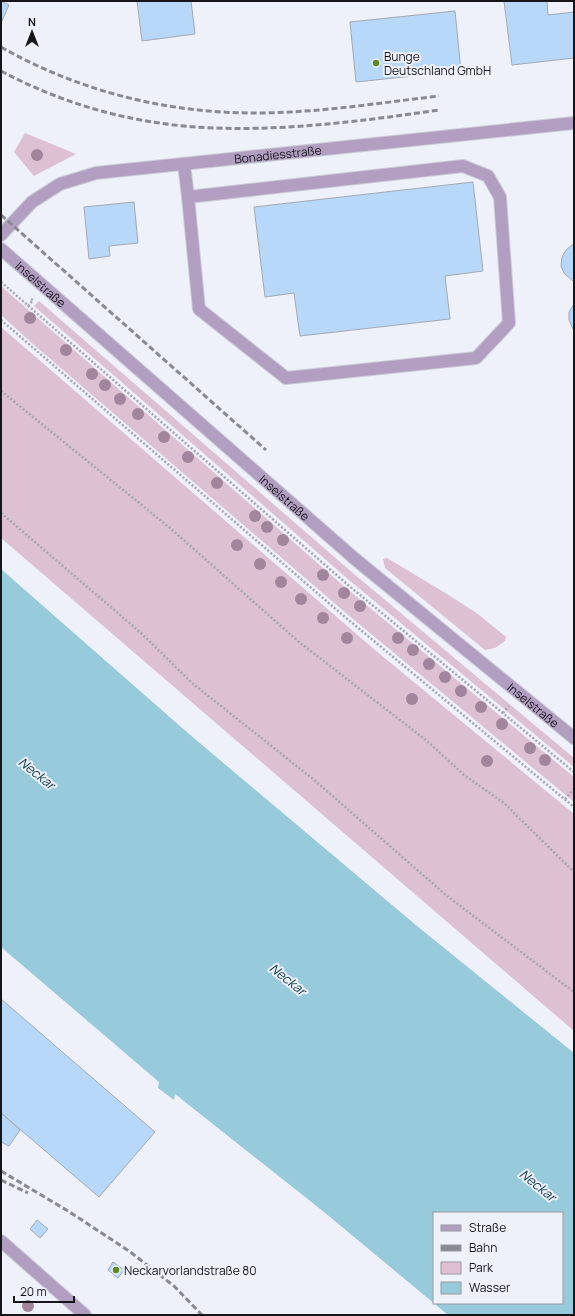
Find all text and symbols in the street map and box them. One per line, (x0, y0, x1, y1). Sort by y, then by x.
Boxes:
north arrow (12, 12, 52, 52)
text: N (28, 14, 36, 29)
place label: Bunge Deutschland GmbH (384, 48, 491, 79)
marker: Bunge Deutschland GmbH (371, 58, 381, 68)
street label: Bonadiesstraße (233, 141, 322, 167)
street label: Inselstraße (12, 257, 70, 311)
street label: Inselstraße (256, 470, 314, 524)
street label: Inselstraße (504, 679, 563, 731)
water label: Neckar (15, 753, 61, 795)
water label: Neckar (266, 959, 312, 1001)
water label: Neckar (516, 1165, 562, 1207)
legend (433, 1212, 563, 1304)
text: Straße (469, 1219, 506, 1236)
text: Bahn (469, 1239, 497, 1256)
text: Park (469, 1259, 494, 1276)
place label: Neckarvorlandstraße 80 (124, 1262, 257, 1279)
marker: Neckarvorlandstraße 80 (111, 1265, 121, 1275)
scale bar (14, 1278, 74, 1304)
text: Wasser (469, 1279, 511, 1296)
text: 20 m (20, 1283, 47, 1300)

